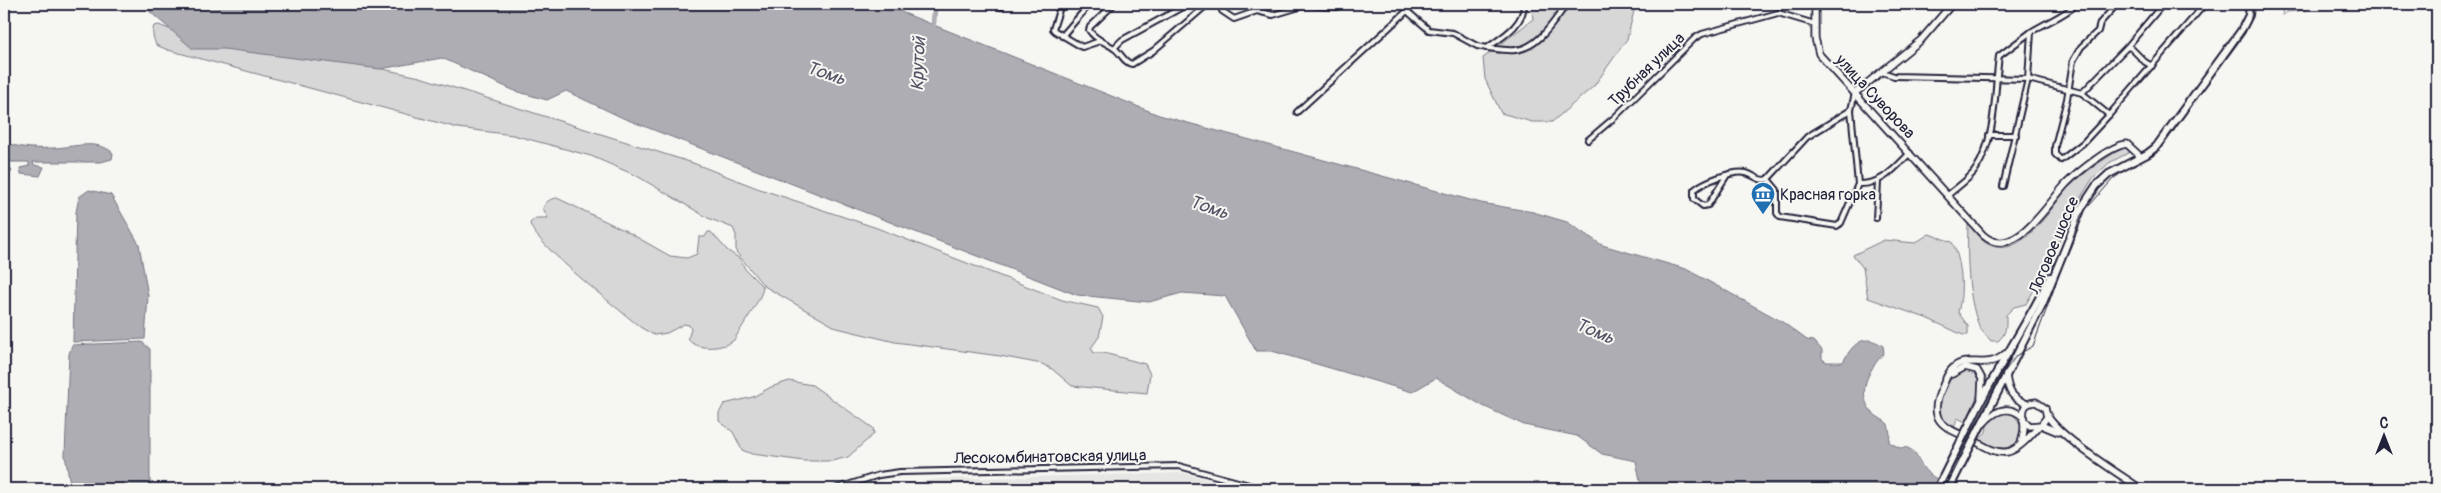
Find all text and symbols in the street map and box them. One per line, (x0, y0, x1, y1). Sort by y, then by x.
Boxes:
street label: Трубная улица (1604, 28, 1689, 111)
water label: Крутой (906, 35, 931, 91)
street label: улица Суворова (1830, 50, 1919, 143)
water label: Томь (803, 56, 849, 91)
museum icon: Красная горка (1750, 181, 1776, 215)
place label: Красная горка (1780, 185, 1876, 205)
water label: Томь (1186, 190, 1232, 225)
street label: Логовое шоссе (2024, 193, 2084, 298)
water label: Томь (1572, 313, 1618, 350)
north arrow (2358, 410, 2408, 460)
text: С (2380, 415, 2389, 432)
street label: Лесокомбинатовская улица (953, 445, 1146, 469)

